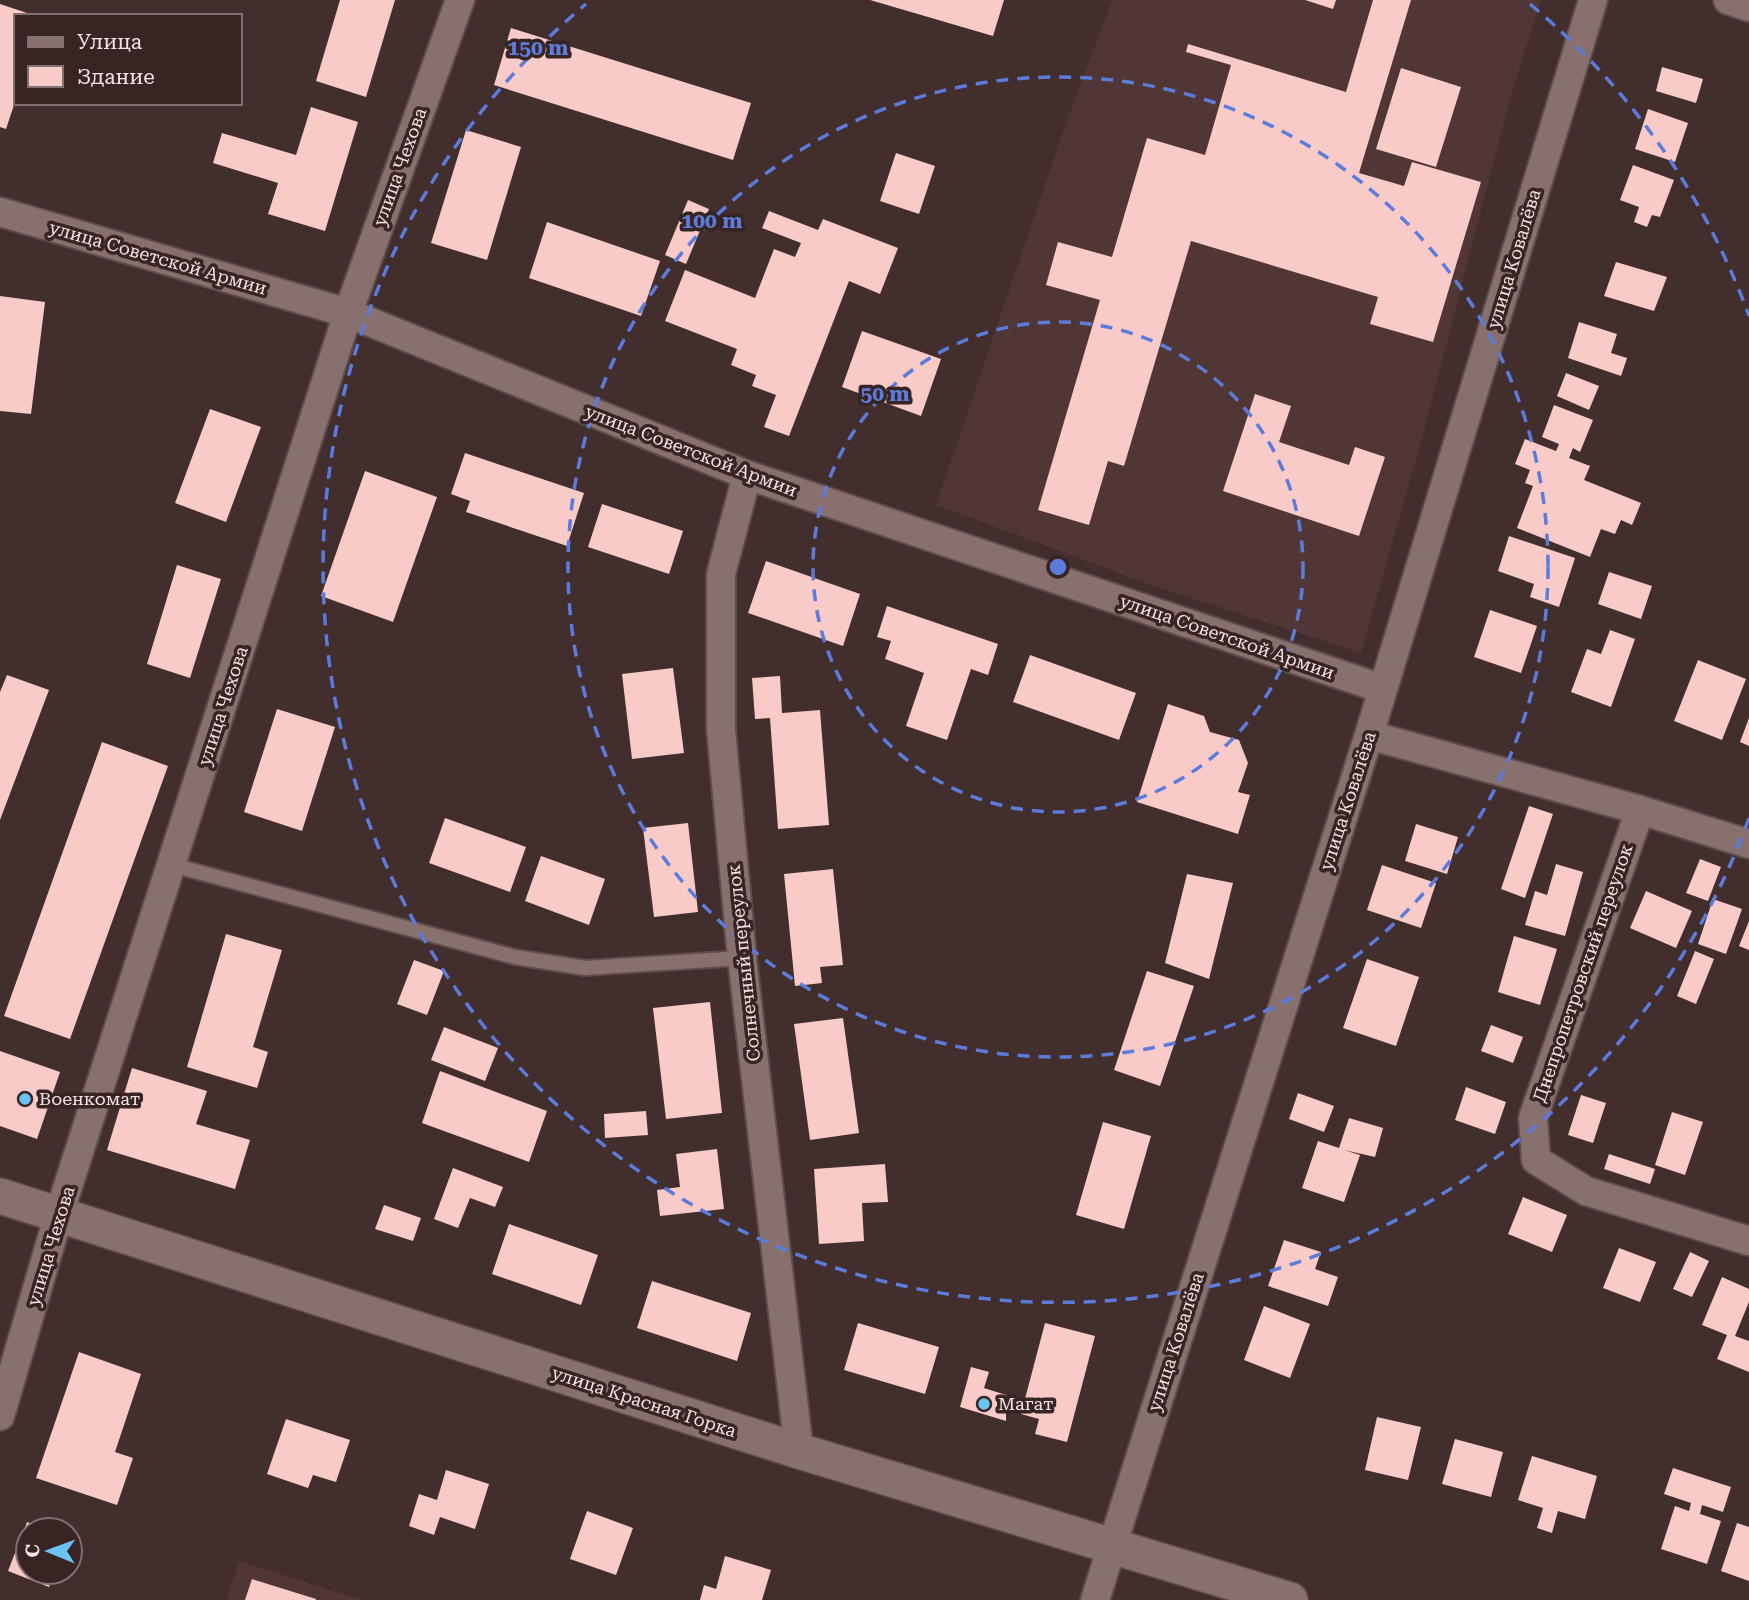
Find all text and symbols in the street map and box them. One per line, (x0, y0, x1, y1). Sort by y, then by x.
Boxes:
legend (14, 14, 242, 105)
text: Улица (77, 30, 143, 54)
text: 150 m (508, 36, 568, 60)
text: Здание (77, 65, 155, 89)
street label: улица Чехова (368, 105, 431, 229)
street label: улица Ковалёва (1482, 186, 1545, 331)
text: 100 m (682, 209, 742, 233)
street label: улица Советской Армии (47, 216, 269, 299)
text: 50 m (860, 382, 910, 406)
street label: улица Советской Армии (582, 400, 800, 501)
centre of rings (1046, 555, 1070, 579)
street label: улица Советской Армии (1117, 590, 1337, 683)
street label: улица Чехова (193, 643, 252, 768)
street label: улица Ковалёва (1315, 729, 1380, 873)
street label: Днепропетровский переулок (1528, 841, 1637, 1105)
street label: Солнечный переулок (723, 864, 764, 1063)
place label: Военкомат (39, 1088, 140, 1109)
marker: Военкомат (17, 1091, 33, 1107)
street label: улица Чехова (22, 1183, 79, 1308)
street label: улица Ковалёва (1143, 1270, 1208, 1414)
street label: улица Красная Горка (549, 1362, 739, 1441)
place label: Магат (998, 1393, 1053, 1414)
marker: Магат (976, 1396, 992, 1412)
north arrow (14, 1516, 84, 1586)
text: С (21, 1544, 44, 1558)

